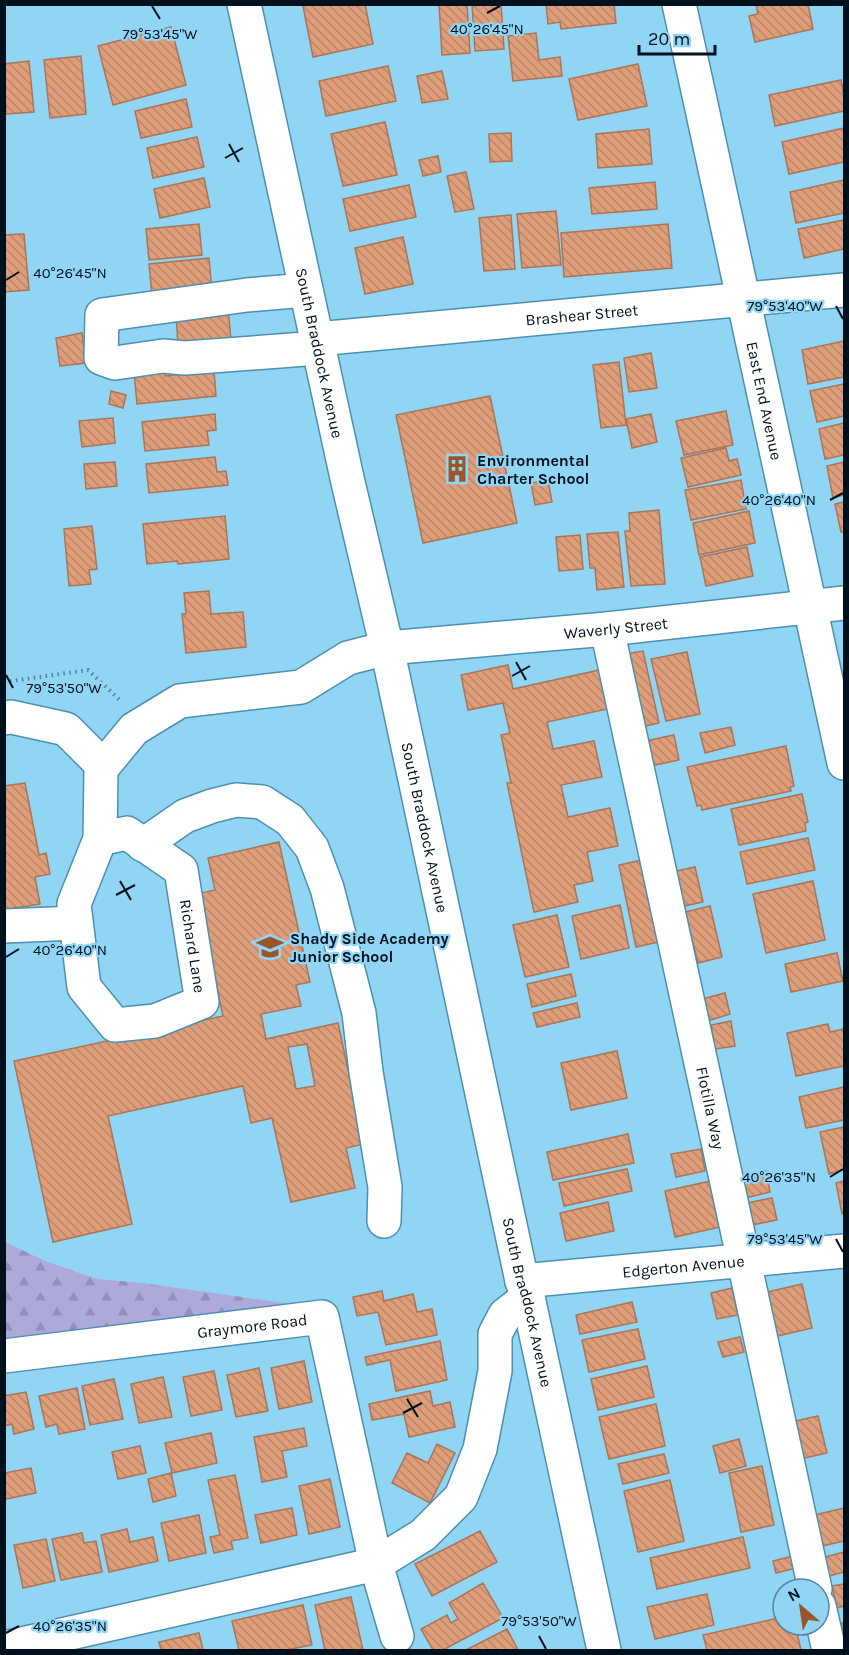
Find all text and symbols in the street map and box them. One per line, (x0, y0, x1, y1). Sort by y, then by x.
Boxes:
scale bar (639, 18, 716, 56)
text: 40°26'45"N (450, 20, 524, 38)
text: 79°53'45"W (122, 25, 198, 43)
text: 20 m (648, 28, 690, 50)
text: 40°26'45"N (33, 264, 107, 282)
street label: South Braddock Avenue (292, 266, 348, 440)
text: 79°53'40"W (747, 297, 823, 315)
street label: Brashear Street (525, 300, 639, 329)
street label: East End Avenue (743, 340, 787, 462)
place label: Environmental Charter School (477, 451, 590, 488)
building icon: Environmental Charter School (442, 454, 472, 484)
text: 40°26'40"N (742, 491, 816, 509)
street label: Waverly Street (563, 613, 669, 642)
text: 79°53'50"W (26, 679, 102, 697)
street label: South Braddock Avenue (398, 740, 453, 914)
street label: Richard Lane (176, 898, 210, 994)
place label: Shady Side Academy Junior School (290, 929, 449, 966)
school or university icon: Shady Side Academy Junior School (255, 932, 285, 962)
text: 40°26'40"N (33, 941, 107, 959)
street label: Flotilla Way (693, 1065, 729, 1152)
text: 40°26'35"N (742, 1168, 816, 1186)
street label: South Braddock Avenue (499, 1216, 557, 1389)
text: 79°53'45"W (747, 1230, 823, 1248)
street label: Edgerton Avenue (621, 1251, 745, 1281)
street label: Graymore Road (196, 1309, 308, 1342)
north arrow (771, 1577, 831, 1637)
text: N (784, 1583, 804, 1605)
text: 79°53'50"W (501, 1612, 577, 1630)
text: 40°26'35"N (33, 1617, 107, 1635)

